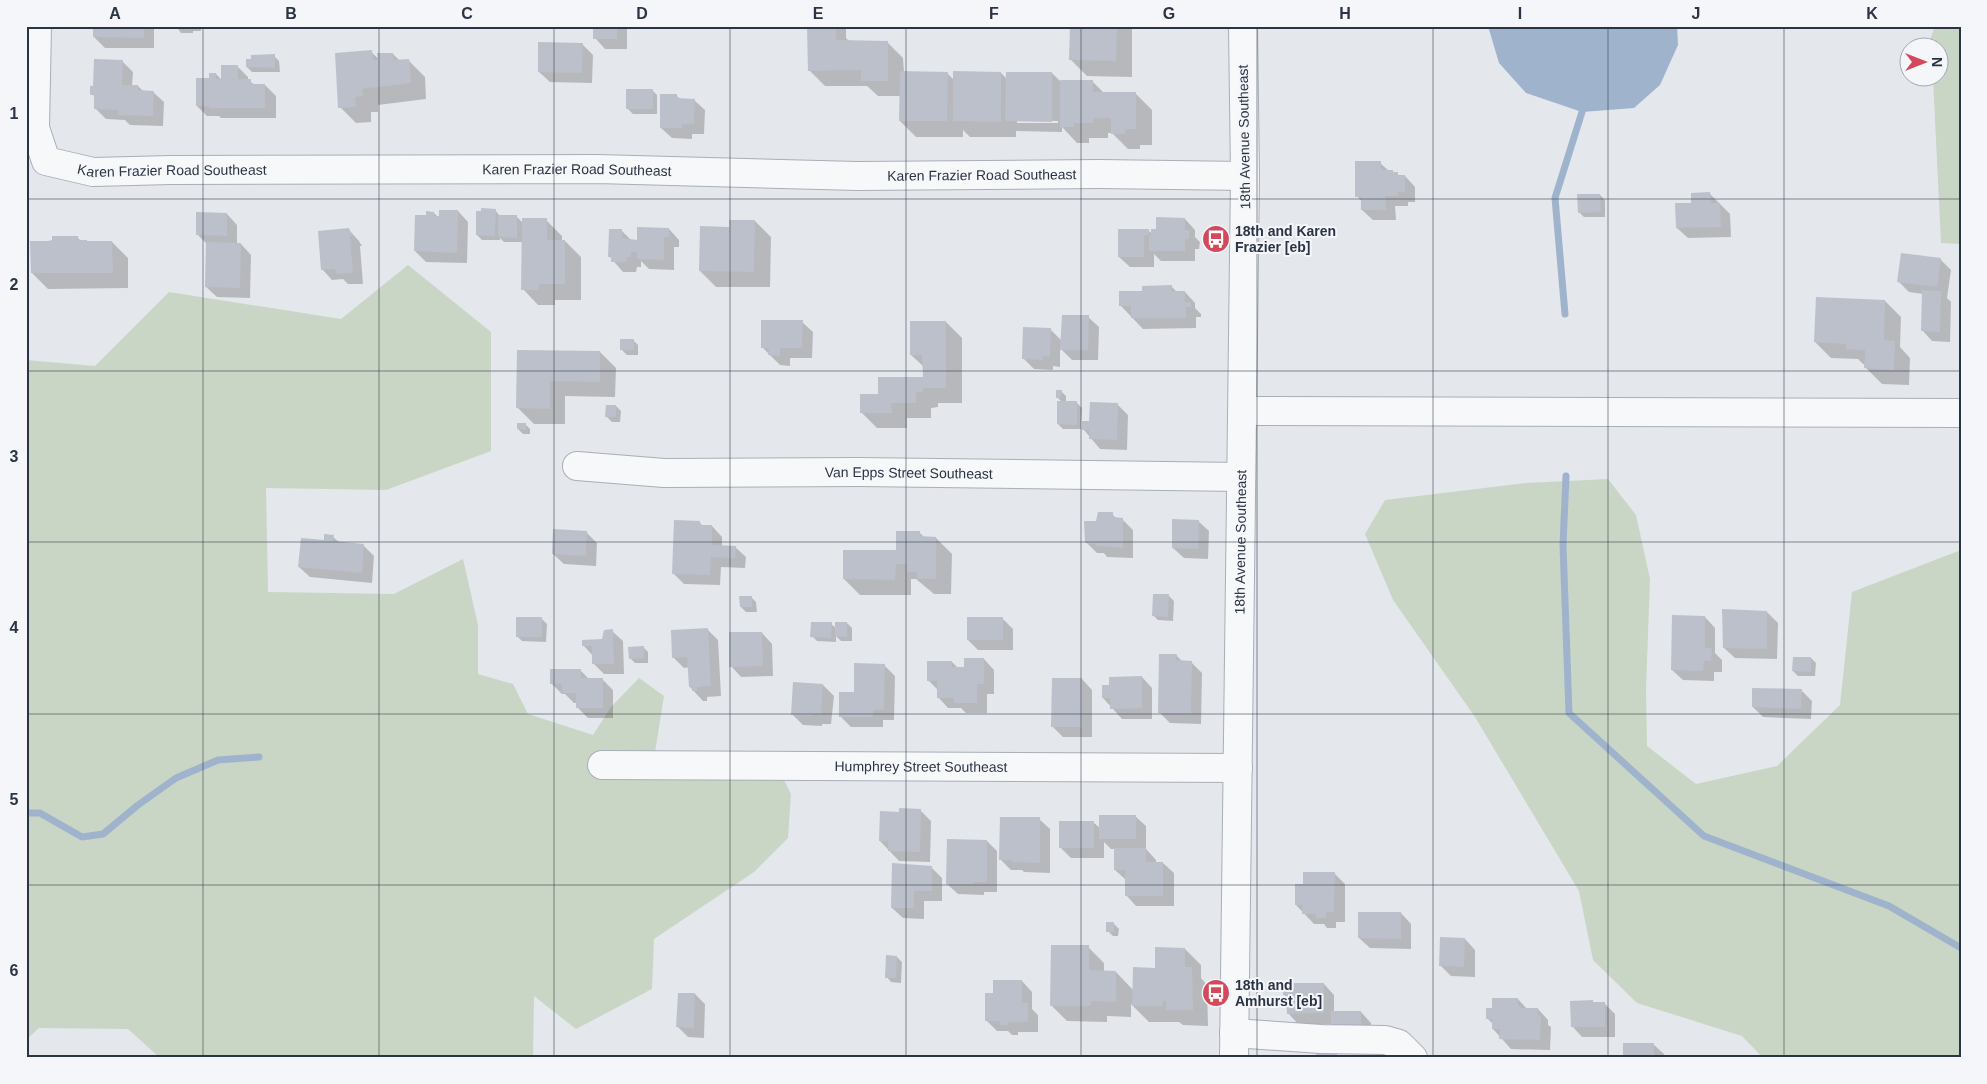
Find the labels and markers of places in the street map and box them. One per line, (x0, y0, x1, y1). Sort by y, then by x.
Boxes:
place label: 18th and Karen Frazier [eb] (1235, 223, 1336, 255)
bus stop icon: 18th and Karen Frazier [eb] (1201, 224, 1231, 254)
place label: 18th and Amhurst [eb] (1235, 977, 1322, 1009)
bus stop icon: 18th and Amhurst [eb] (1201, 978, 1231, 1008)

